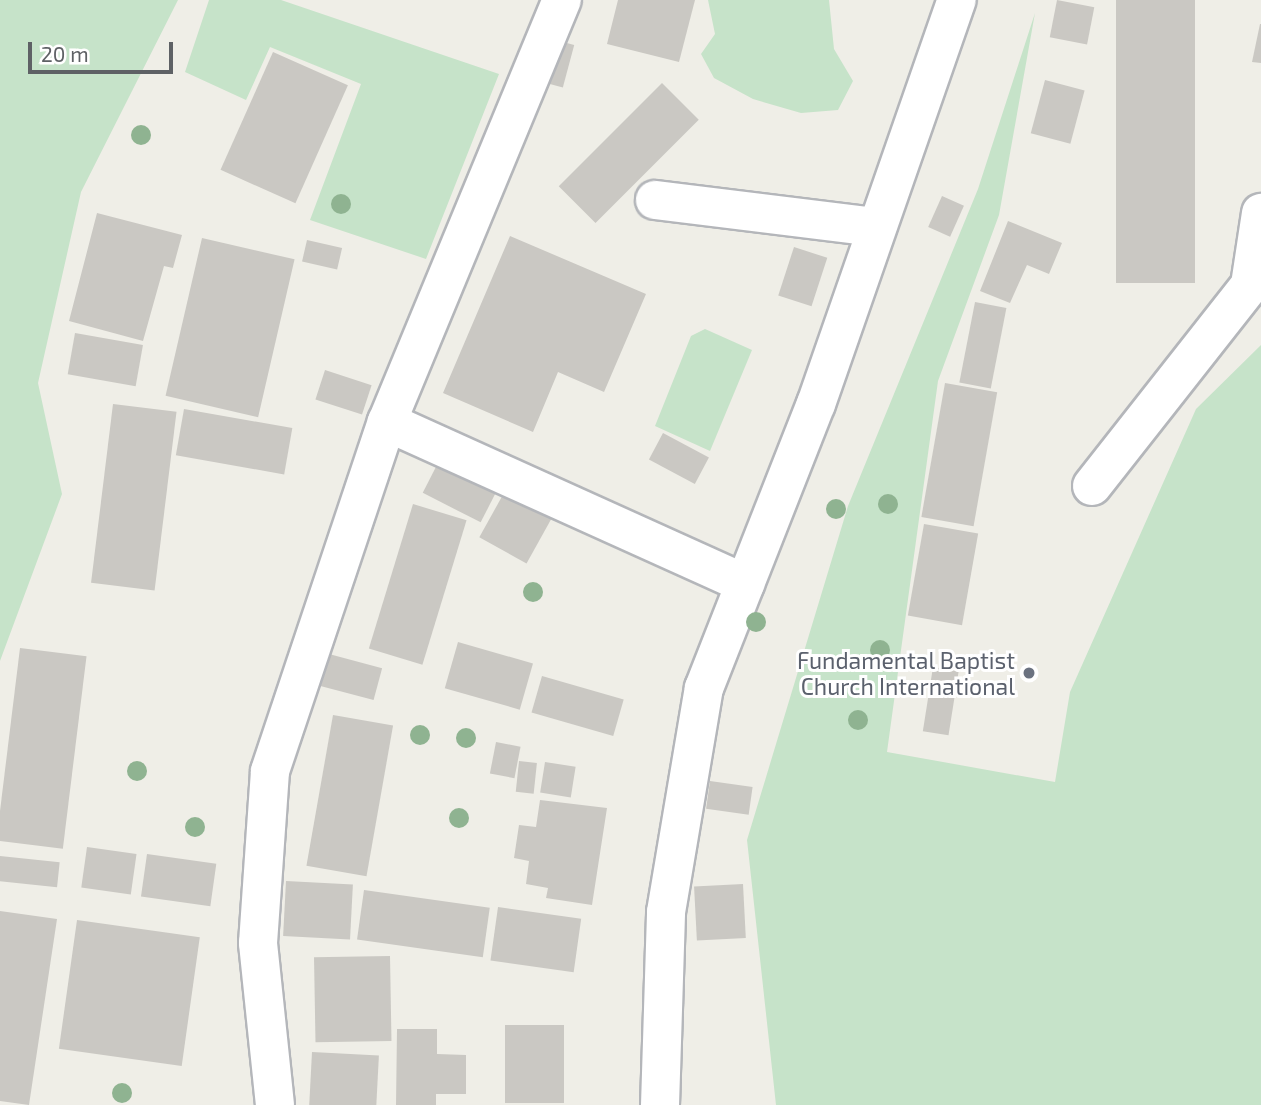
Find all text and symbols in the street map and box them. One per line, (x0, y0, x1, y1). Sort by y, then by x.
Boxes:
scale bar (32, 28, 177, 72)
text: 20 m (41, 41, 89, 66)
place label: Fundamental Baptist Church International (796, 646, 1015, 700)
marker: Fundamental Baptist Church International (1021, 665, 1037, 681)

